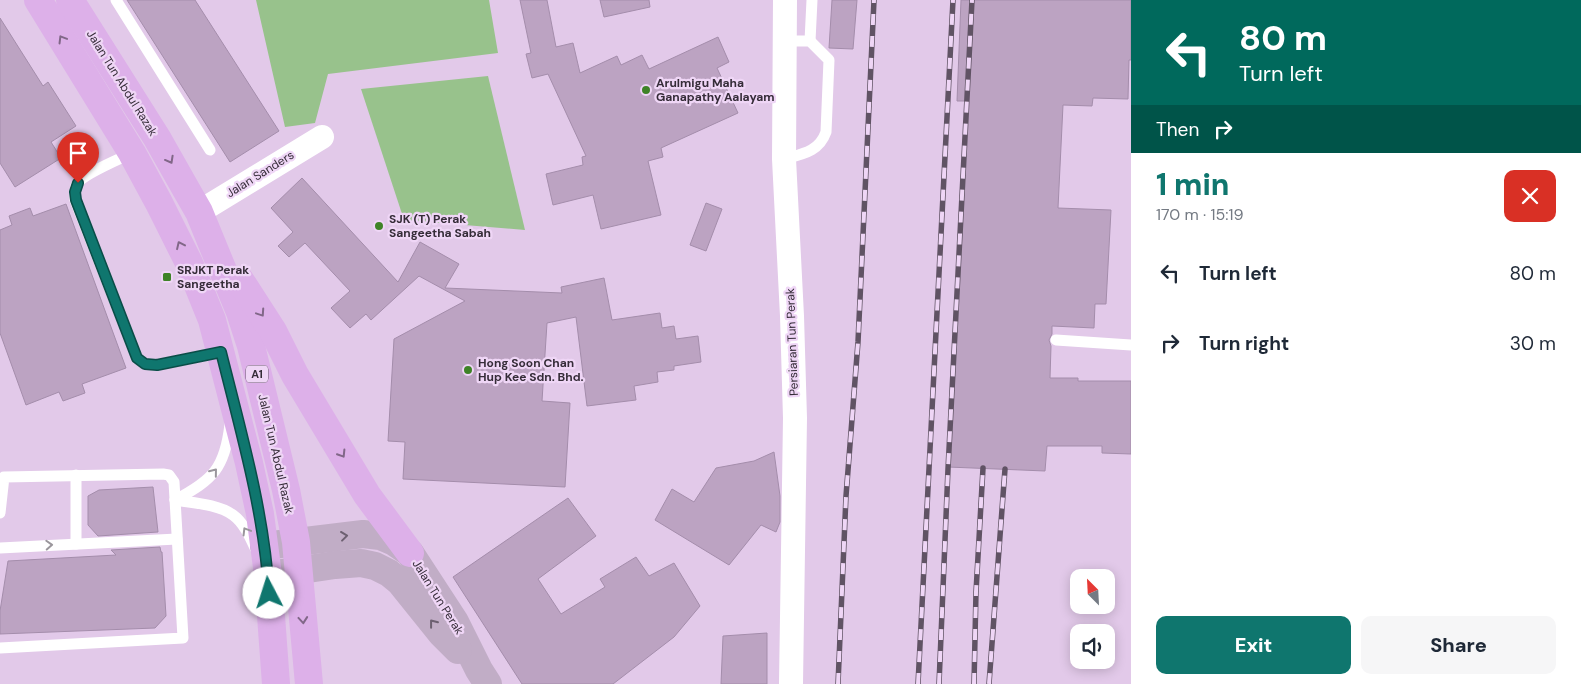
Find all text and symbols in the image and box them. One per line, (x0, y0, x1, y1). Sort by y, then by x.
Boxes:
text: 80 m (1239, 15, 1327, 61)
icon: left (1156, 20, 1221, 85)
street label: Jalan Tun Abdul Razak (83, 27, 161, 139)
one-way arrow (59, 36, 69, 45)
text: Turn left (1239, 59, 1323, 88)
place label: Arulmigu Maha Ganapathy Aalayam (656, 75, 775, 105)
marker: Arulmigu Maha Ganapathy Aalayam (640, 84, 652, 96)
icon: right (1209, 115, 1237, 143)
text: Then (1156, 117, 1199, 142)
pin (57, 132, 99, 183)
icon: arrive (64, 139, 92, 167)
street label: Jalan Sanders (223, 147, 297, 201)
one-way arrow (164, 155, 174, 164)
text: 1 min (1156, 165, 1229, 204)
button: close (1504, 170, 1556, 222)
text: 170 m · 15:19 (1156, 204, 1243, 225)
place label: SJK (T) Perak Sangeetha Sabah (389, 211, 491, 241)
marker: SJK (T) Perak Sangeetha Sabah (373, 220, 385, 232)
one-way arrow (176, 241, 187, 250)
icon: left (1156, 259, 1184, 287)
text: Turn left (1199, 261, 1277, 286)
text: 80 m (1509, 261, 1556, 286)
place label: SRJKT Perak Sangeetha (177, 262, 249, 292)
marker: SRJKT Perak Sangeetha (161, 271, 173, 283)
street label: Persiaran Tun Perak (782, 288, 802, 396)
one-way arrow (255, 307, 264, 317)
icon: right (1156, 329, 1184, 357)
text: Turn right (1199, 331, 1289, 356)
text: 30 m (1510, 331, 1556, 356)
place label: Hong Soon Chan Hup Kee Sdn. Bhd. (478, 355, 584, 385)
marker: Hong Soon Chan Hup Kee Sdn. Bhd. (462, 364, 474, 376)
road number: A1 (246, 366, 268, 382)
street label: Jalan Tun Abdul Razak (254, 393, 298, 515)
one-way arrow (335, 449, 345, 458)
one-way arrow (208, 469, 216, 478)
one-way arrow (243, 528, 253, 537)
one-way arrow (340, 531, 348, 542)
one-way arrow (45, 540, 53, 551)
street label: Jalan Tun Perak (409, 557, 467, 637)
position arrow (242, 566, 294, 618)
north arrow (1070, 569, 1115, 614)
map controls (1070, 569, 1115, 669)
one-way arrow (298, 616, 309, 624)
button: Exit (1156, 616, 1351, 674)
button: Share (1361, 616, 1556, 674)
one-way arrow (429, 619, 438, 628)
button: sound (1070, 624, 1115, 669)

